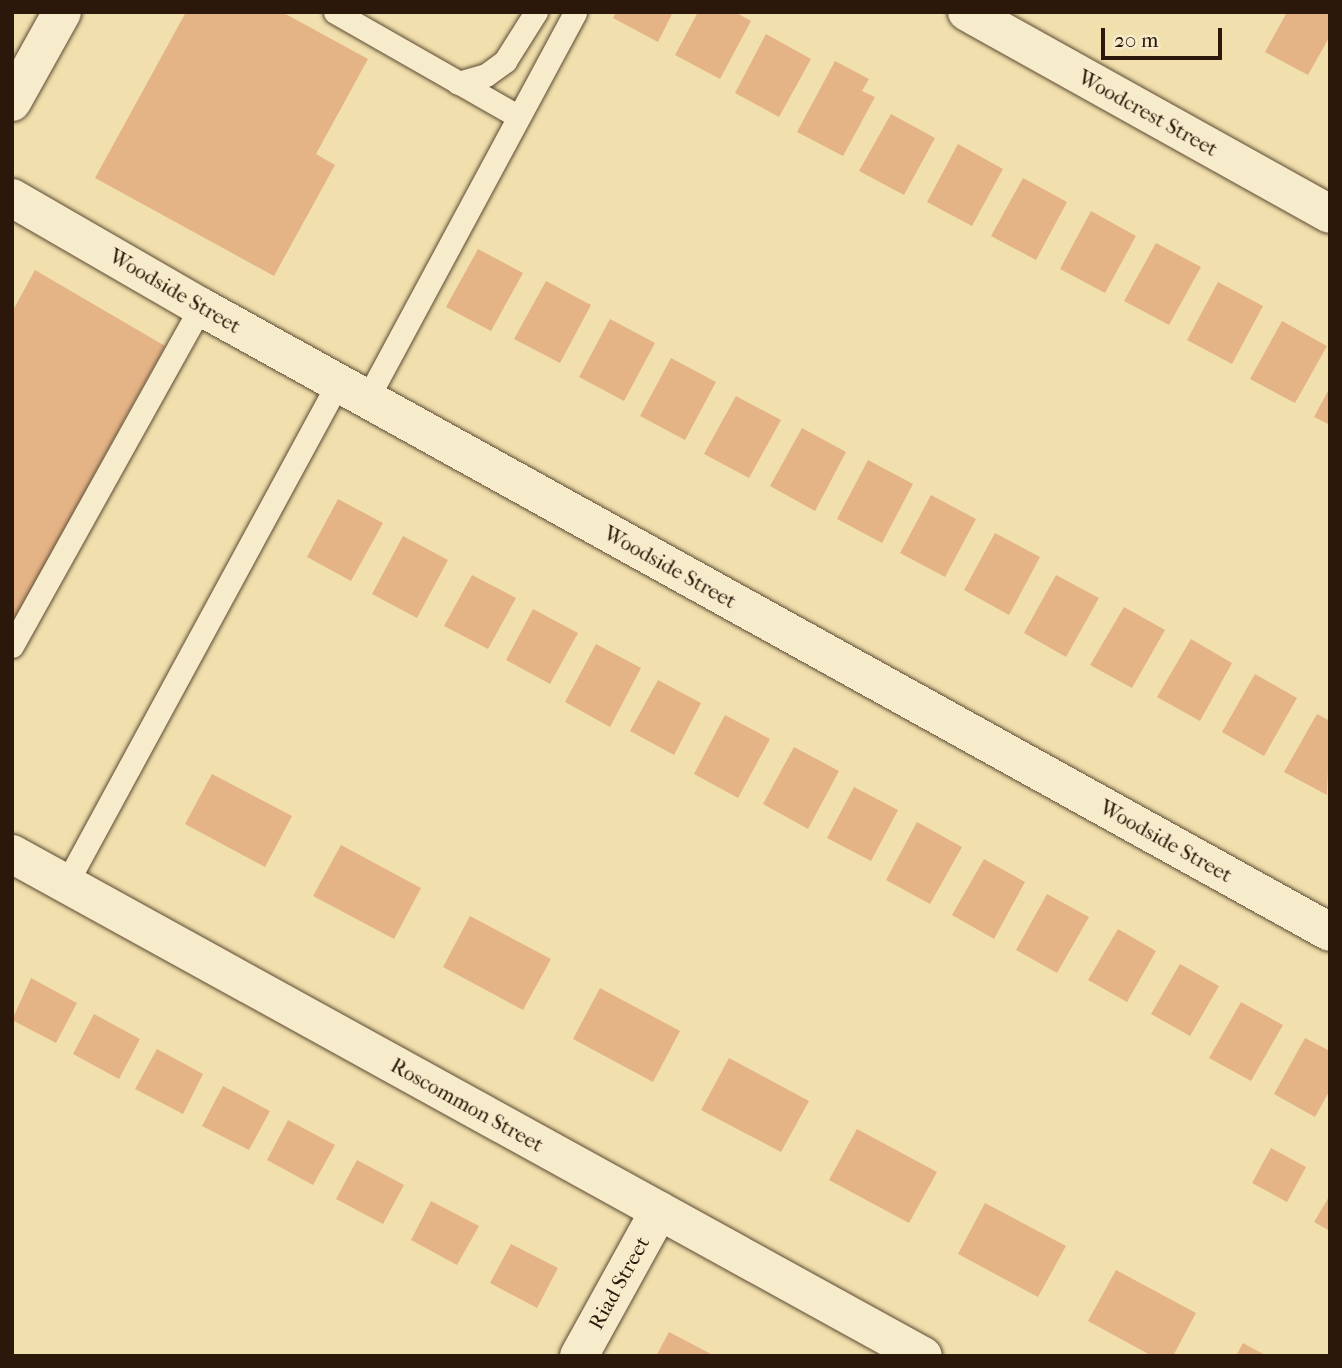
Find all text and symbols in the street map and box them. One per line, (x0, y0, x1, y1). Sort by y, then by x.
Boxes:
scale bar (1104, 14, 1225, 58)
text: 20 m (1114, 28, 1158, 52)
street label: Woodcrest Street (1074, 64, 1222, 162)
street label: Woodside Street (105, 243, 245, 339)
street label: Woodside Street (599, 520, 741, 614)
street label: Woodside Street (1095, 794, 1237, 888)
street label: Roscommon Street (386, 1053, 548, 1157)
street label: Riad Street (583, 1232, 655, 1334)

